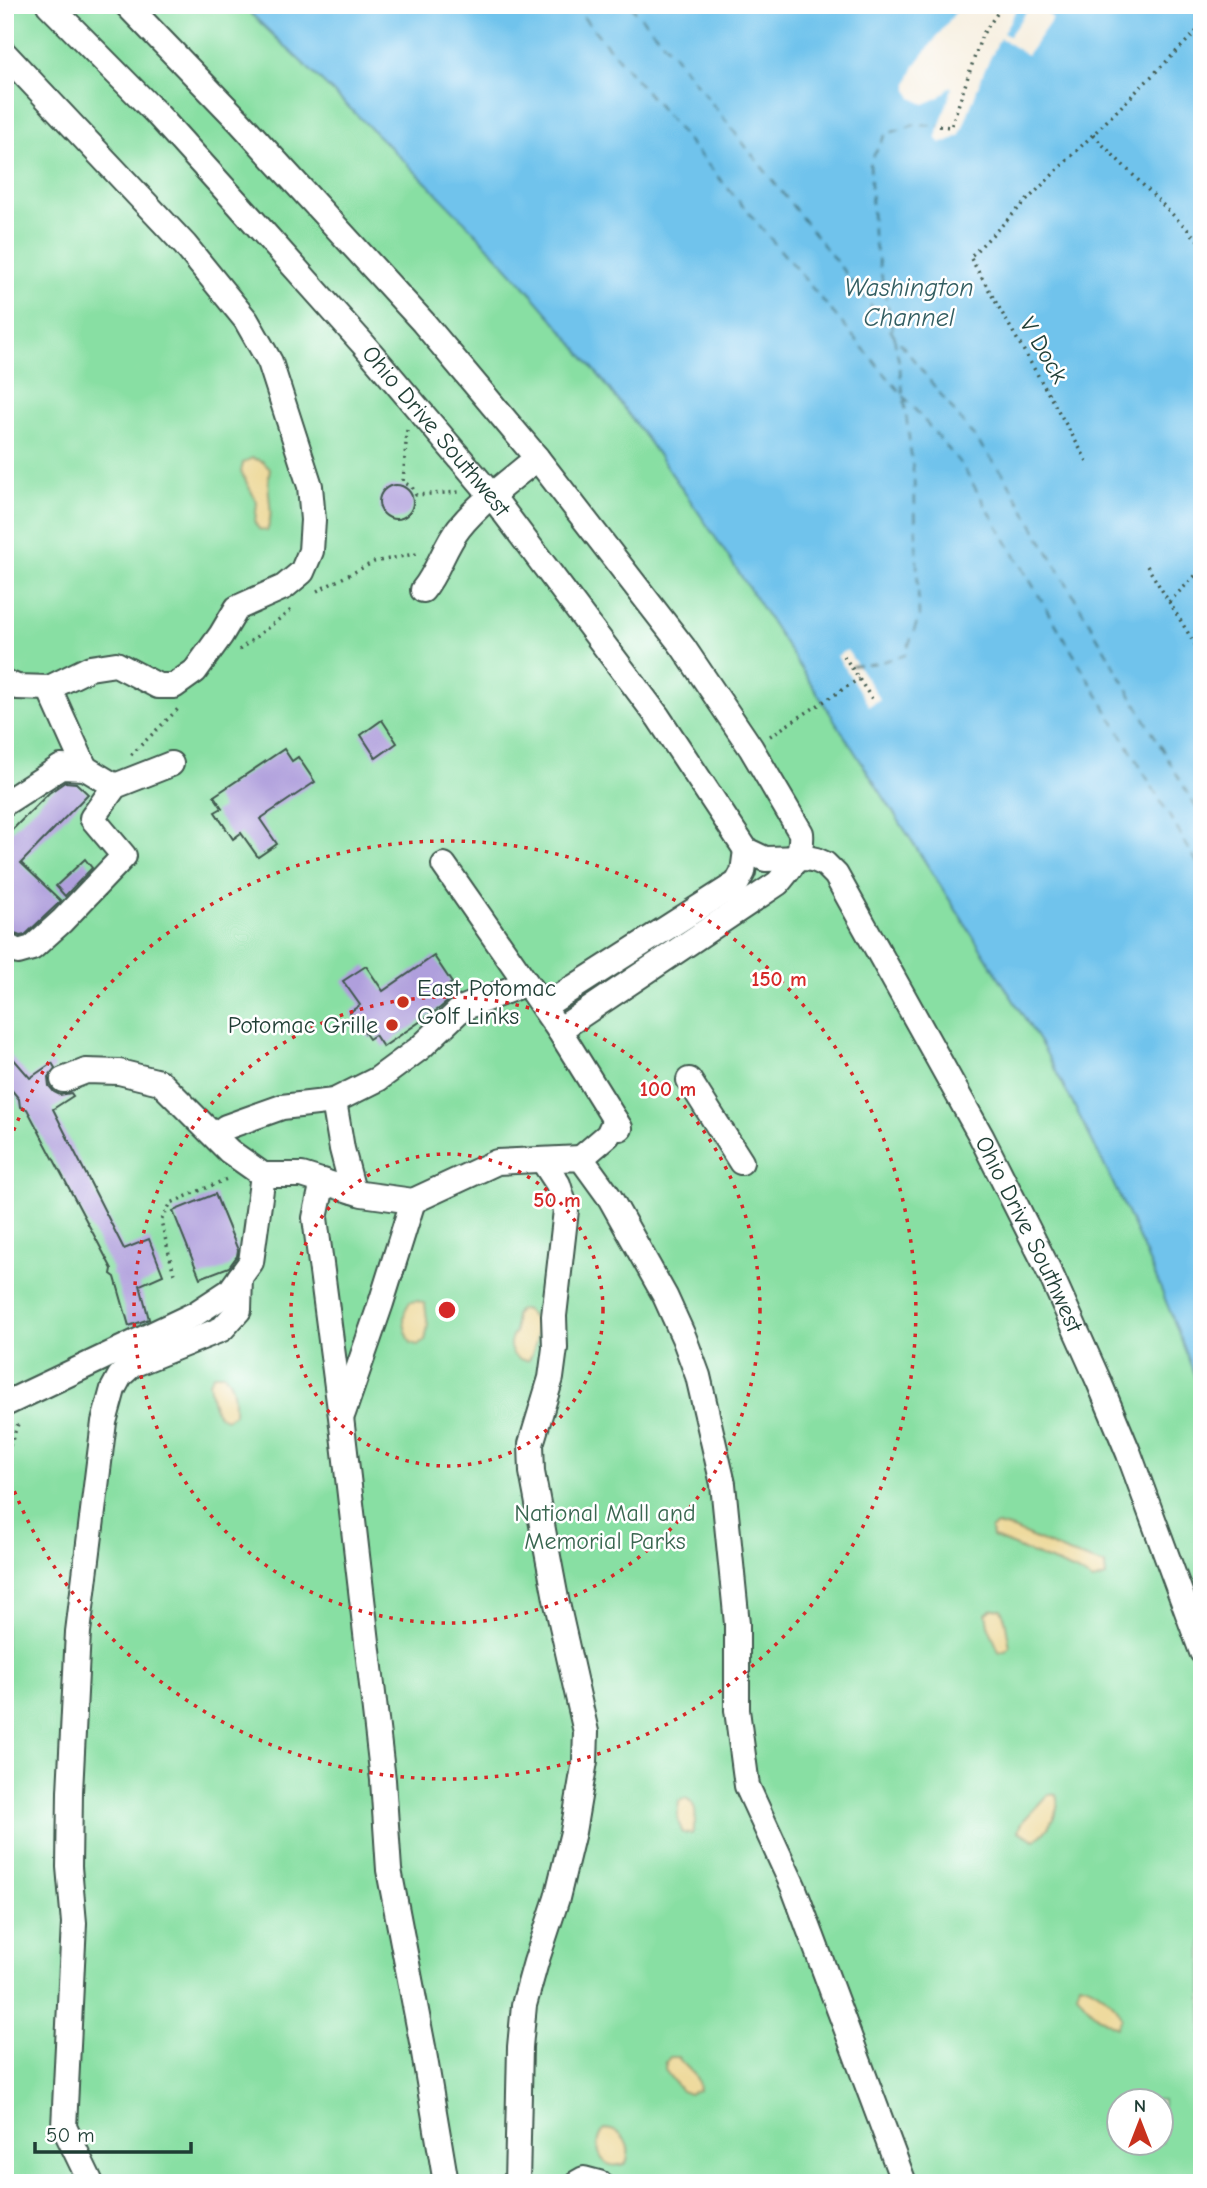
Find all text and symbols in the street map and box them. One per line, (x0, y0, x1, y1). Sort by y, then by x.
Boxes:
water label: Washington Channel (844, 273, 974, 333)
street label: V Dock (1014, 312, 1074, 388)
street label: Ohio Drive Southwest (356, 340, 517, 523)
text: 150 m (751, 967, 807, 991)
place label: East Potomac Golf Links (417, 974, 556, 1030)
marker: East Potomac Golf Links (395, 994, 411, 1010)
place label: Potomac Grille (228, 1011, 378, 1039)
marker: Potomac Grille (384, 1017, 400, 1033)
text: 100 m (640, 1077, 696, 1101)
street label: Ohio Drive Southwest (969, 1131, 1089, 1338)
text: 50 m (533, 1188, 581, 1212)
centre of rings (435, 1298, 459, 1322)
park label: National Mall and Memorial Parks (514, 1499, 696, 1555)
north arrow (1106, 2086, 1176, 2156)
text: N (1134, 2095, 1146, 2117)
scale bar (35, 2111, 191, 2155)
text: 50 m (46, 2123, 95, 2147)

